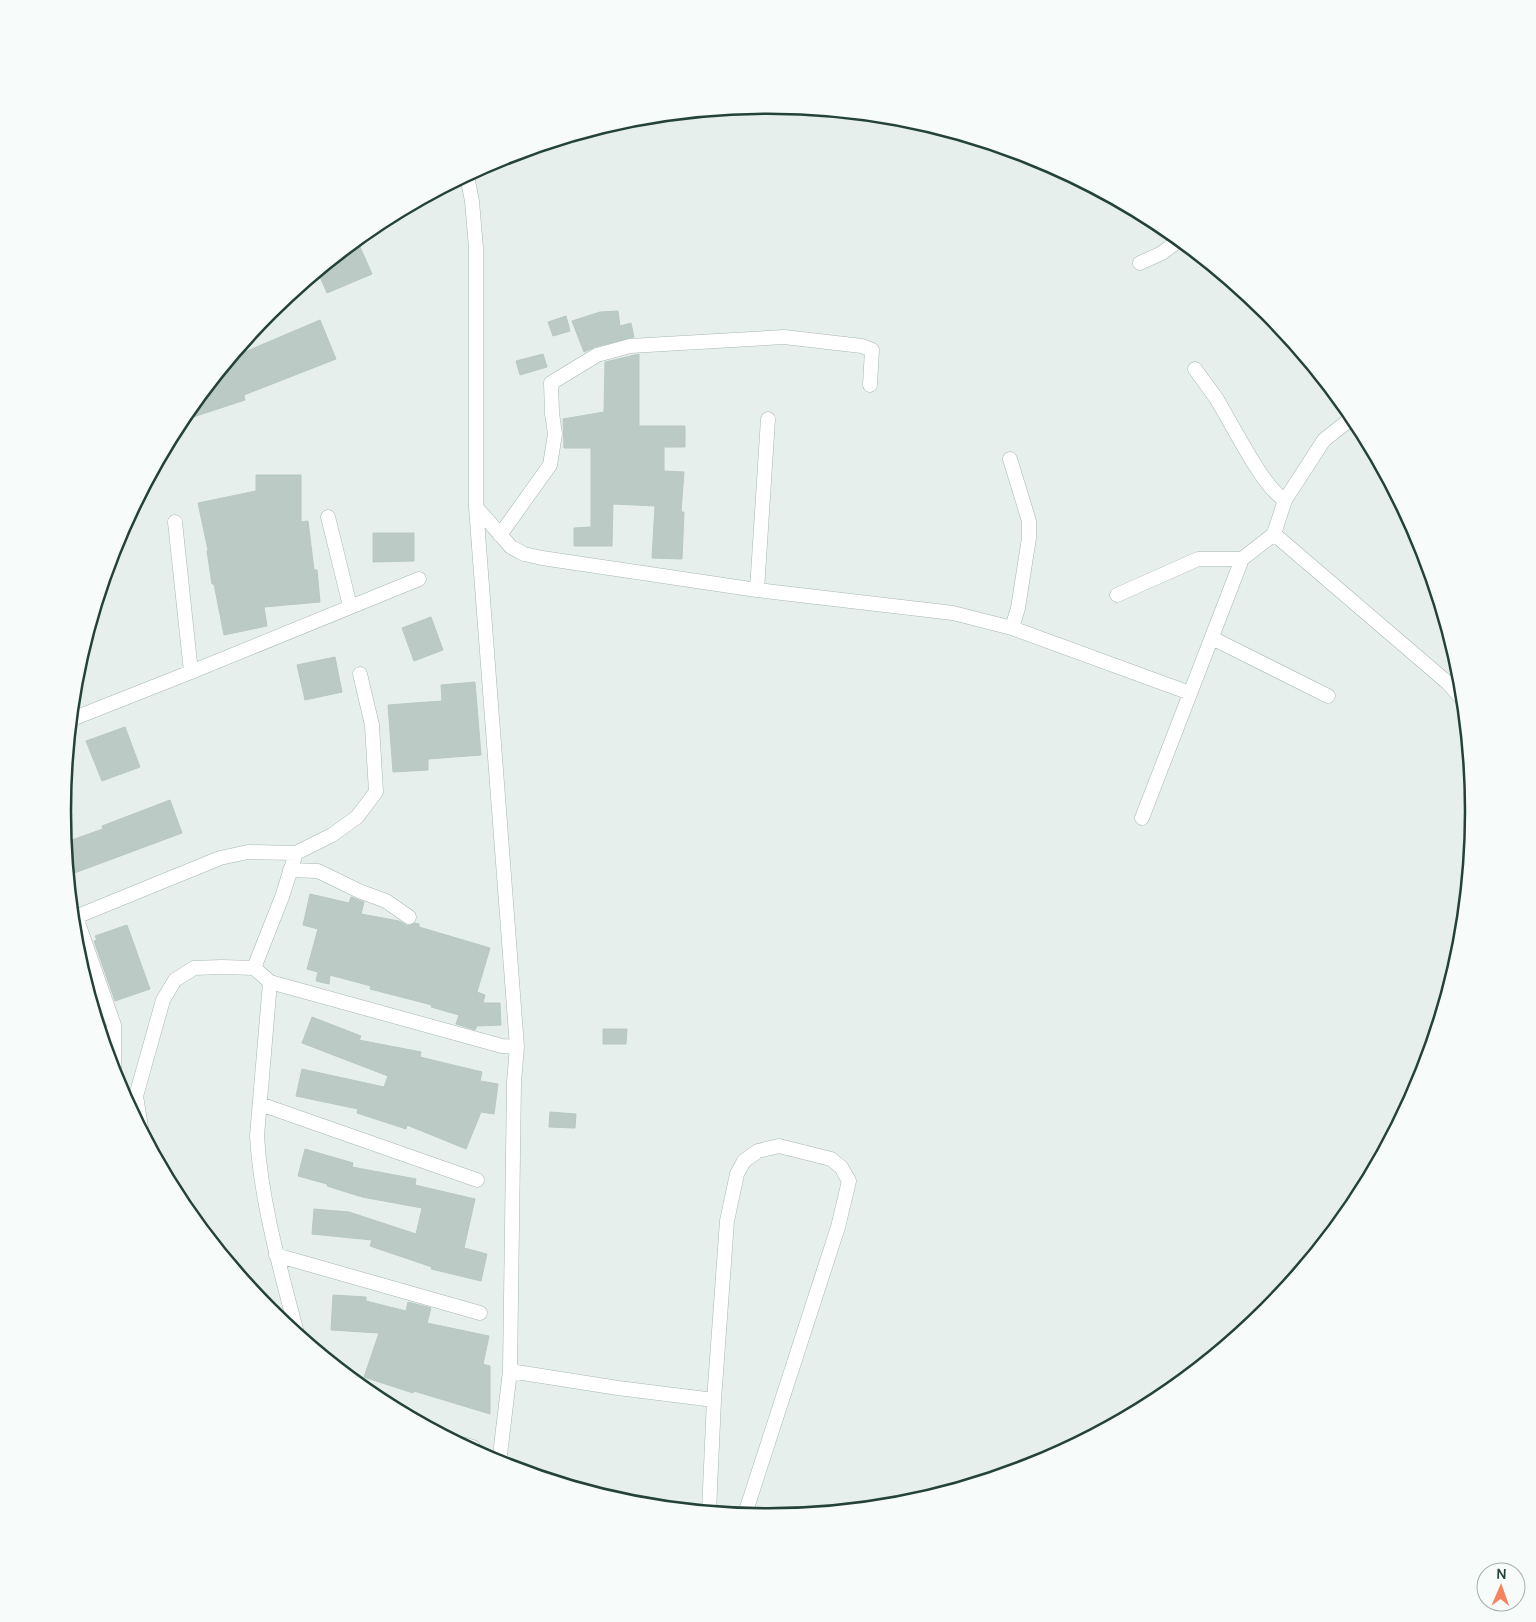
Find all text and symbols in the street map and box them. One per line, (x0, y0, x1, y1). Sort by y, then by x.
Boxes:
north arrow (1476, 1562, 1526, 1612)
text: N (1496, 1564, 1507, 1583)

